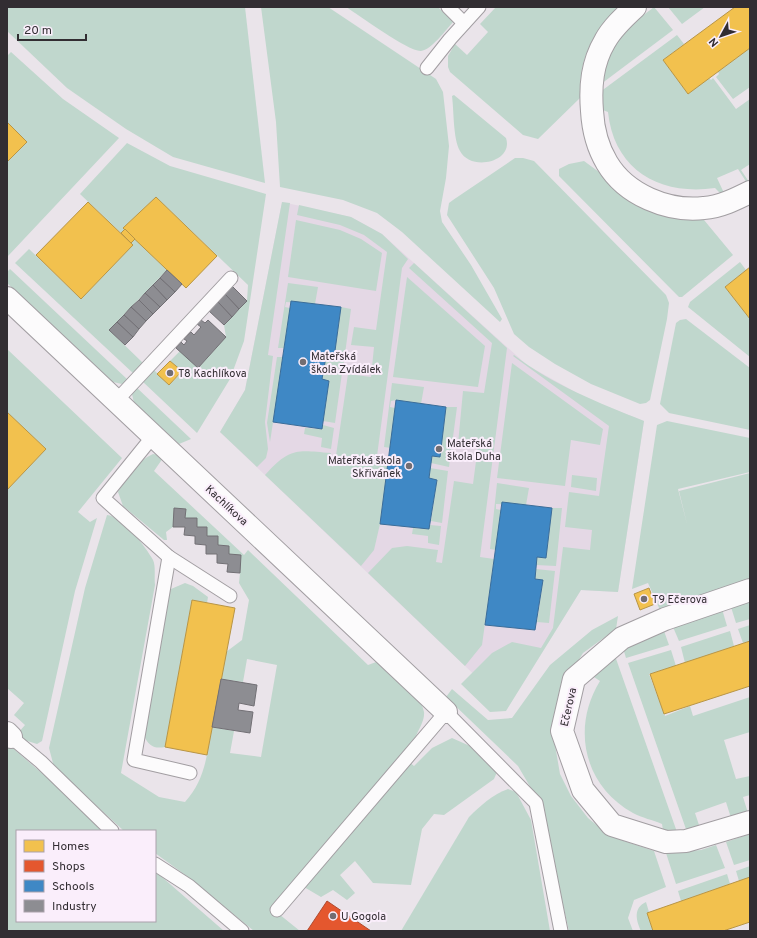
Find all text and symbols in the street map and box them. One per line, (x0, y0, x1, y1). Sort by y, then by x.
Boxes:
scale bar (18, 16, 86, 42)
north arrow (701, 16, 741, 56)
text: 20 m (24, 23, 52, 39)
text: N (706, 34, 722, 49)
place label: Mateřská škola Zvídálek (311, 350, 381, 377)
marker: Mateřská škola Zvídálek (298, 357, 308, 367)
place label: T8 Kachlíkova (178, 367, 247, 381)
marker: T8 Kachlíkova (165, 368, 175, 378)
place label: Mateřská škola Duha (447, 437, 501, 464)
marker: Mateřská škola Duha (434, 444, 444, 454)
place label: Mateřská škola Skřivánek (328, 454, 401, 481)
marker: Mateřská škola Skřivánek (404, 461, 414, 471)
street label: Kachlíkova (202, 482, 251, 529)
place label: T9 Ečerova (652, 593, 707, 607)
marker: T9 Ečerova (639, 594, 649, 604)
street label: Ečerova (558, 686, 580, 728)
legend (16, 830, 156, 922)
text: Homes (52, 839, 89, 855)
text: Shops (52, 859, 85, 875)
text: Schools (52, 879, 94, 895)
text: Industry (52, 899, 97, 915)
place label: U Gogola (341, 910, 386, 924)
marker: U Gogola (328, 911, 338, 921)

